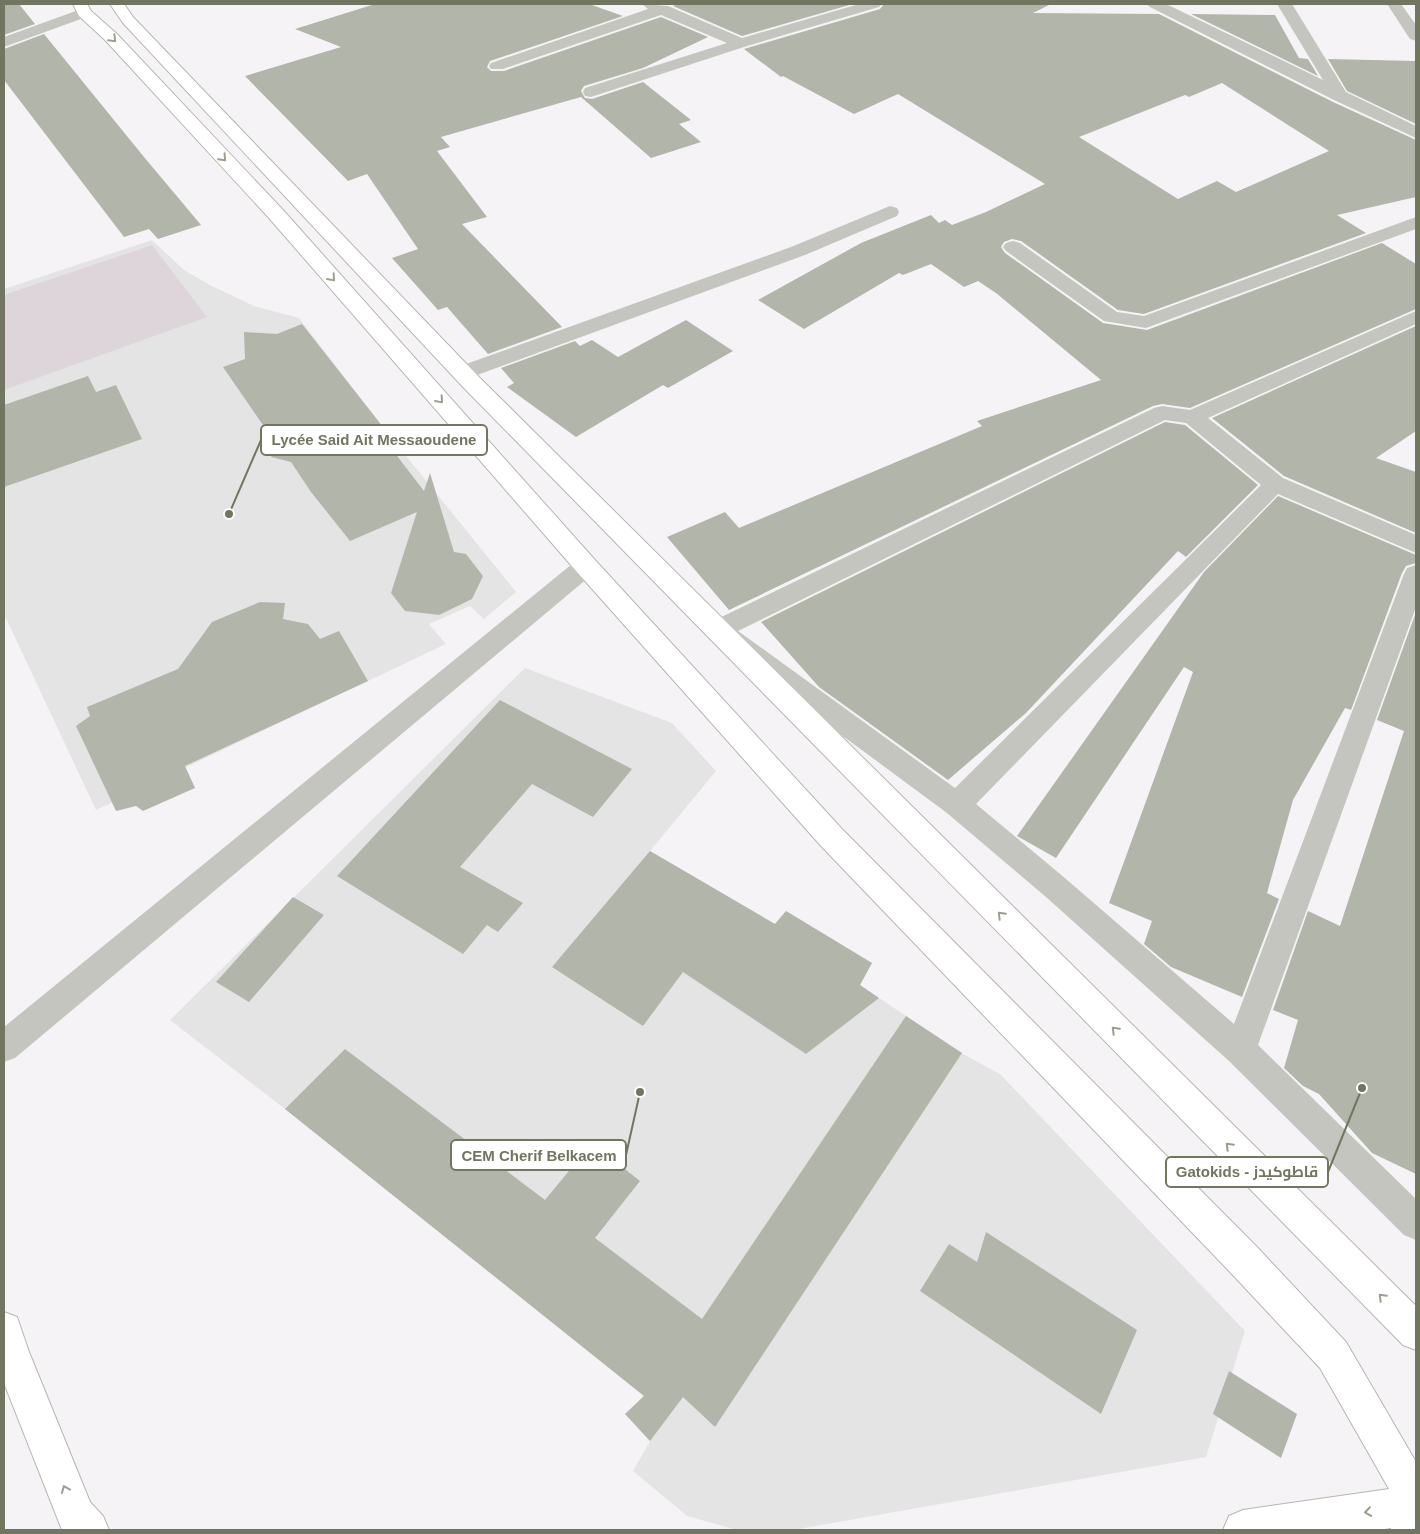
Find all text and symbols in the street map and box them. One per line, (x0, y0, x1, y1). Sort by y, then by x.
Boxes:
one-way arrow (107, 33, 116, 42)
one-way arrow (218, 152, 227, 161)
one-way arrow (327, 273, 336, 282)
one-way arrow (434, 395, 443, 404)
callout: Lycée Said Ait Messaoudene (261, 425, 487, 455)
text: Lycée Said Ait Messaoudene (272, 431, 476, 448)
one-way arrow (997, 912, 1006, 921)
one-way arrow (1112, 1027, 1121, 1036)
callout: CEM Cherif Belkacem (451, 1140, 626, 1170)
one-way arrow (1226, 1142, 1235, 1151)
text: CEM Cherif Belkacem (461, 1147, 617, 1164)
callout: Gatokids - قاطوكيدز (1166, 1157, 1328, 1187)
text: Gatokids - قاطوكيدز (1176, 1163, 1318, 1181)
one-way arrow (1378, 1294, 1387, 1303)
one-way arrow (60, 1485, 71, 1494)
one-way arrow (1363, 1507, 1372, 1517)

